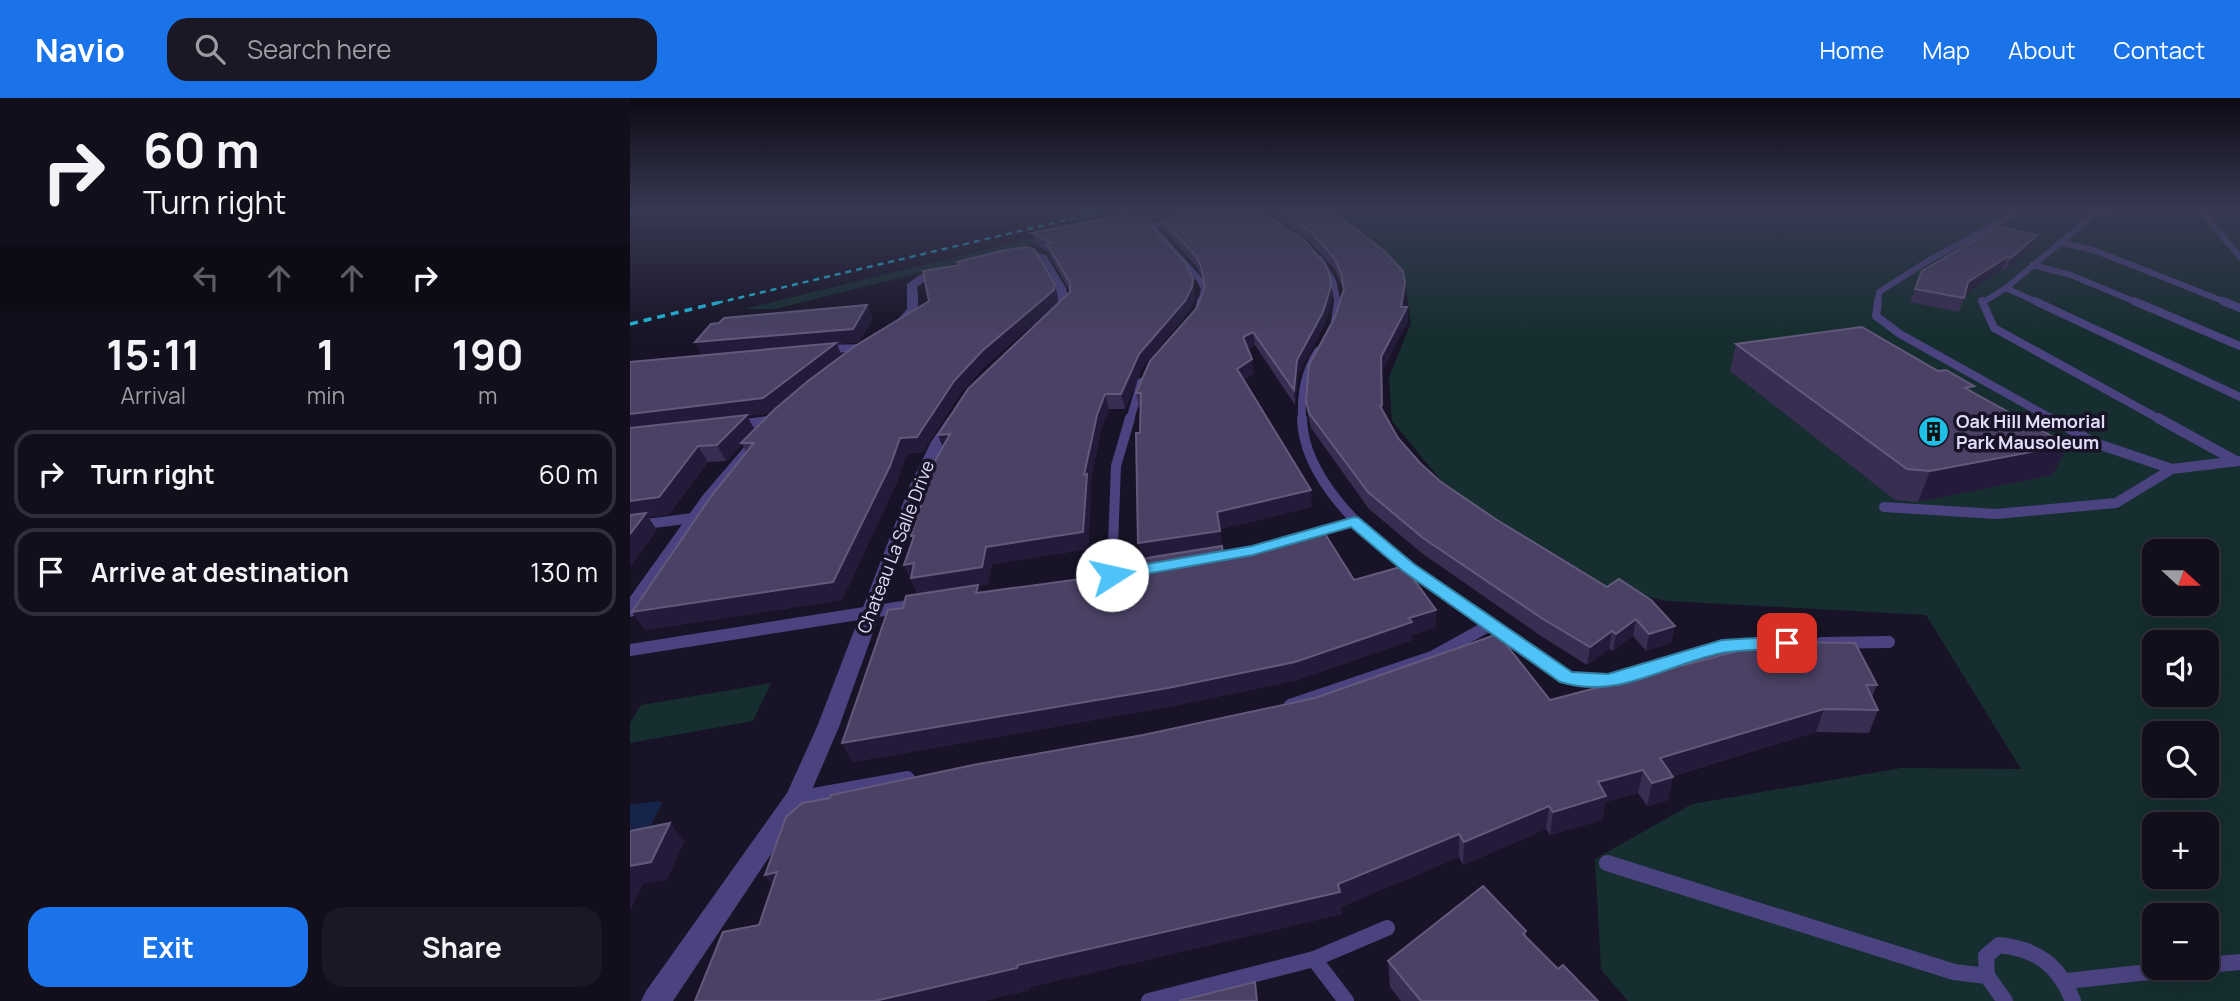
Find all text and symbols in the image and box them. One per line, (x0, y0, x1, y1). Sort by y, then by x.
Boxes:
search box (167, 18, 657, 81)
text: Navio (35, 27, 125, 72)
icon: search (191, 30, 229, 68)
text: Search here (247, 31, 391, 67)
text: Home (1819, 33, 1884, 66)
text: Map (1922, 33, 1970, 66)
text: About (2008, 33, 2076, 66)
text: Contact (2114, 33, 2205, 66)
text: 60 m (143, 116, 260, 183)
icon: right (28, 126, 119, 217)
text: Turn right (143, 180, 286, 224)
icon: left (187, 259, 225, 297)
icon: ahead (260, 259, 298, 297)
icon: ahead (333, 259, 371, 297)
icon: right (406, 259, 444, 297)
text: 15:11 (106, 325, 200, 383)
text: 1 (317, 325, 335, 383)
text: 190 (452, 325, 524, 383)
text: Arrival (121, 379, 186, 411)
text: min (307, 379, 345, 411)
text: m (478, 379, 497, 411)
place label: Oak Hill Memorial Park Mausoleum (1956, 409, 2106, 454)
building icon: Oak Hill Memorial Park Mausoleum (1916, 415, 1950, 449)
icon: right (32, 455, 70, 493)
text: Turn right (91, 456, 215, 492)
text: 60 m (539, 456, 598, 492)
street label: Chateau La Salle Drive (851, 457, 939, 637)
position arrow (1075, 538, 1149, 612)
north arrow (2142, 539, 2219, 616)
map controls (2142, 539, 2219, 980)
icon: arrive (32, 553, 70, 591)
text: Arrive at destination (91, 554, 349, 590)
text: 130 m (530, 554, 598, 590)
pin (1757, 613, 1817, 673)
icon: arrive (1768, 624, 1806, 662)
button: sound (2142, 630, 2219, 707)
button: search (2142, 721, 2219, 798)
button: + (2142, 812, 2219, 889)
button: − (2142, 903, 2219, 980)
button: Exit (28, 907, 308, 987)
button: Share (322, 907, 602, 987)

